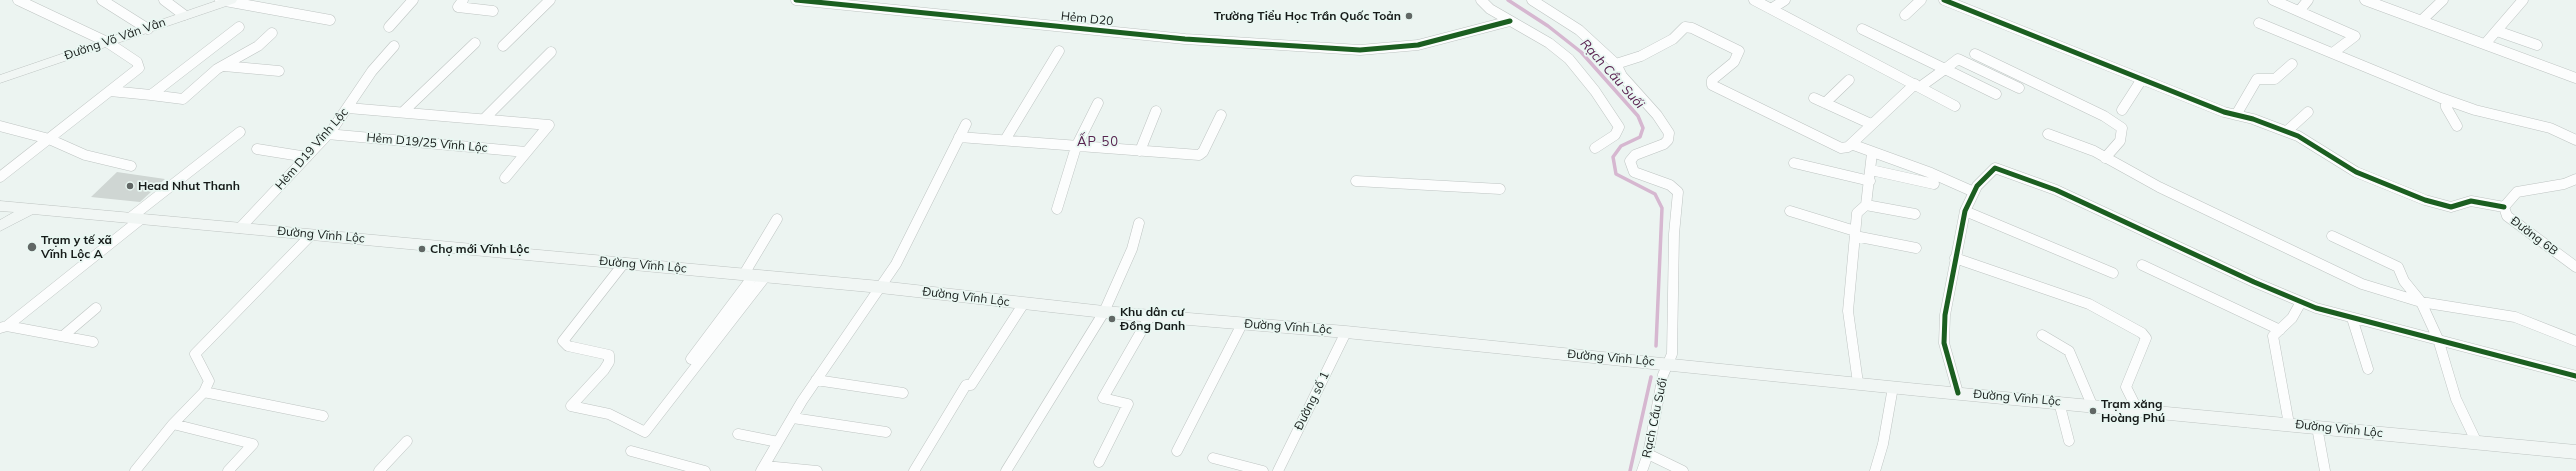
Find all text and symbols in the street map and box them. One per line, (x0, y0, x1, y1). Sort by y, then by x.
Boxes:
street label: Hẻm D20 (1060, 9, 1114, 29)
place label: Trường Tiểu Học Trần Quốc Toản (1214, 9, 1401, 23)
marker: Trường Tiểu Học Trần Quốc Toản (1404, 11, 1414, 21)
street label: Đường Võ Văn Vân (62, 15, 168, 63)
water label: Rạch Cầu Suối (1577, 36, 1647, 112)
street label: Hẻm D19 Vĩnh Lộc (273, 105, 351, 193)
street label: Hẻm D19/25 Vĩnh Lộc (366, 131, 488, 155)
district label: ẤP 50 (1077, 134, 1119, 150)
place label: Head Nhut Thanh (138, 179, 240, 193)
marker: Head Nhut Thanh (125, 181, 135, 191)
street label: Đường 6B (2508, 214, 2560, 258)
street label: Đường Vĩnh Lộc (277, 224, 365, 246)
place label: Trạm y tế xã Vĩnh Lộc A (41, 233, 112, 261)
marker: Trạm y tế xã Vĩnh Lộc A (26, 241, 38, 253)
place label: Chợ mới Vĩnh Lộc (430, 242, 530, 256)
marker: Chợ mới Vĩnh Lộc (417, 244, 427, 254)
street label: Đường Vĩnh Lộc (599, 254, 687, 276)
street label: Đường Vĩnh Lộc (922, 285, 1010, 309)
place label: Khu dân cư Đồng Danh (1120, 305, 1185, 333)
marker: Khu dân cư Đồng Danh (1107, 314, 1117, 324)
street label: Đường Vĩnh Lộc (1244, 317, 1332, 337)
street label: Đường Vĩnh Lộc (1567, 347, 1655, 369)
street label: Đường số 1 (1292, 369, 1332, 433)
street label: Rạch Cầu Suối (1640, 377, 1670, 459)
street label: Đường Vĩnh Lộc (1973, 387, 2061, 409)
place label: Trạm xăng Hoàng Phú (2101, 397, 2165, 425)
marker: Trạm xăng Hoàng Phú (2088, 406, 2098, 416)
street label: Đường Vĩnh Lộc (2295, 417, 2383, 441)

